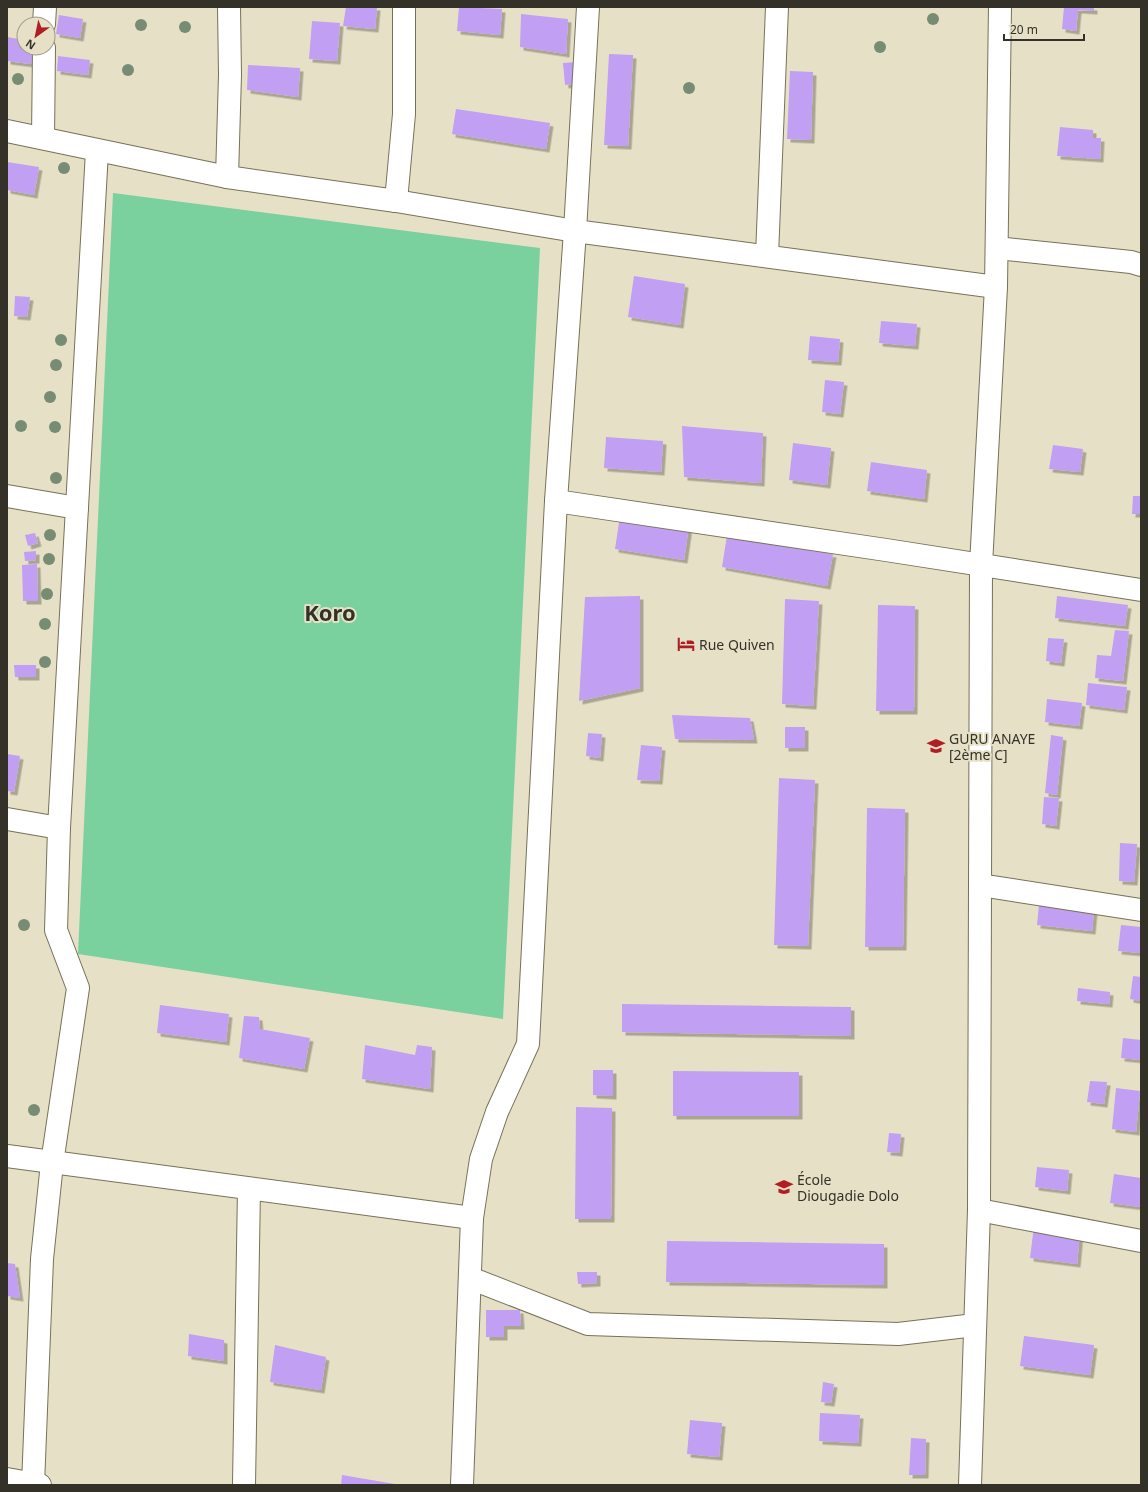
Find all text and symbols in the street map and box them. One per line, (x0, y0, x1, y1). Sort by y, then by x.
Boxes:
north arrow (16, 16, 56, 56)
scale bar (1004, 16, 1084, 42)
text: 20 m (1010, 21, 1038, 38)
text: N (22, 36, 38, 54)
district label: Koro (304, 597, 356, 627)
hotel icon: Rue Quiven (676, 634, 696, 654)
place label: Rue Quiven (699, 635, 775, 654)
place label: GURU ANAYE [2ème C] (949, 729, 1035, 764)
school or university icon: GURU ANAYE [2ème C] (926, 736, 946, 756)
place label: École Diougadie Dolo (797, 1170, 899, 1205)
school or university icon: École Diougadie Dolo (774, 1177, 794, 1197)

